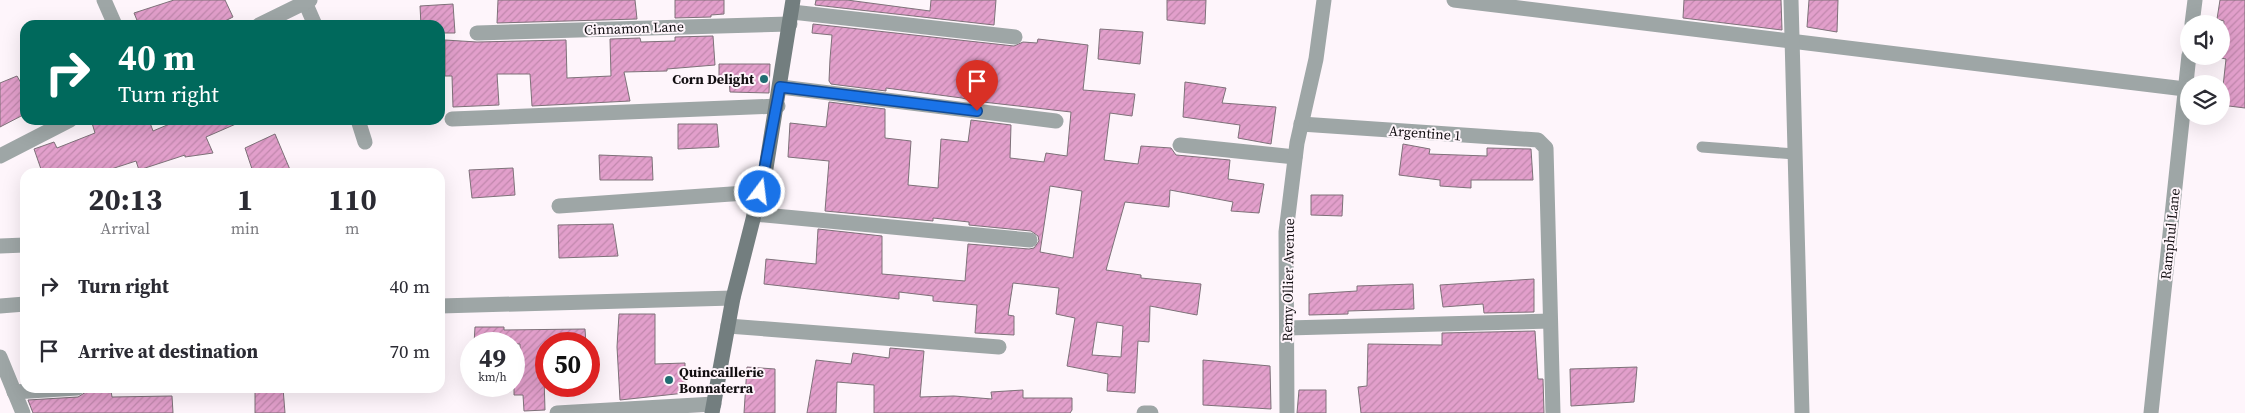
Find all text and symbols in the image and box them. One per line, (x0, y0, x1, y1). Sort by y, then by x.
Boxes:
map controls (2180, 15, 2230, 125)
button: sound (2180, 15, 2230, 65)
street label: Cinnamon Lane (584, 16, 684, 40)
text: 40 m (118, 34, 195, 82)
icon: right (35, 40, 100, 105)
pin (956, 60, 998, 111)
icon: arrive (963, 67, 991, 95)
place label: Corn Delight (672, 69, 755, 89)
marker: Corn Delight (758, 73, 770, 85)
button: layers (2180, 75, 2230, 125)
text: Turn right (118, 79, 219, 109)
street label: Argentine 1 (1388, 121, 1462, 145)
position arrow (733, 165, 785, 217)
text: 20:13 (88, 179, 162, 220)
text: 1 (237, 179, 253, 220)
text: 110 (328, 179, 377, 220)
street label: Ramphul Lane (2155, 187, 2185, 281)
text: Arrival (101, 217, 150, 239)
text: min (231, 217, 260, 239)
text: m (345, 217, 359, 239)
street label: Remy Ollier Avenue (1277, 218, 1299, 342)
icon: right (35, 272, 63, 300)
text: Turn right (78, 273, 169, 299)
text: 40 m (389, 273, 430, 299)
speed limit sign: 50 (535, 332, 600, 397)
icon: arrive (35, 337, 63, 365)
text: Arrive at destination (78, 338, 258, 364)
text: 70 m (389, 338, 430, 364)
text: 49 (479, 341, 506, 375)
place label: Quincaillerie Bonnaterra (679, 362, 764, 398)
text: km/h (478, 369, 507, 385)
marker: Quincaillerie Bonnaterra (663, 374, 675, 386)

